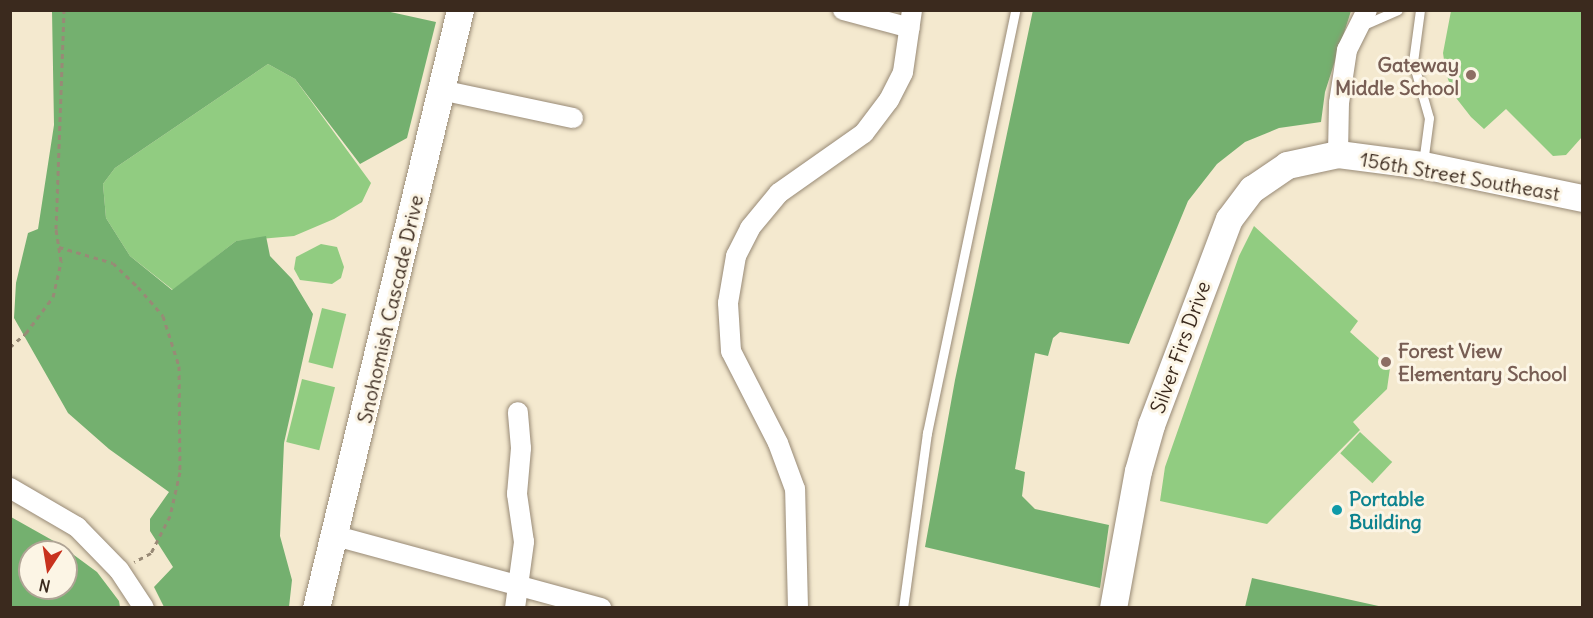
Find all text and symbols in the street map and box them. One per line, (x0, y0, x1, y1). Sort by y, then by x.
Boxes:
place label: Gateway Middle School (1335, 52, 1459, 99)
marker: Gateway Middle School (1464, 68, 1478, 82)
street label: 156th Street Southeast (1358, 147, 1562, 205)
street label: Snohomish Cascade Drive (352, 193, 428, 425)
street label: Silver Firs Drive (1145, 278, 1215, 416)
place label: Forest View Elementary School (1398, 338, 1567, 385)
marker: Forest View Elementary School (1379, 355, 1393, 369)
place label: Portable Building (1349, 486, 1424, 533)
marker: Portable Building (1330, 503, 1344, 517)
north arrow (18, 540, 78, 600)
text: N (37, 575, 52, 597)

